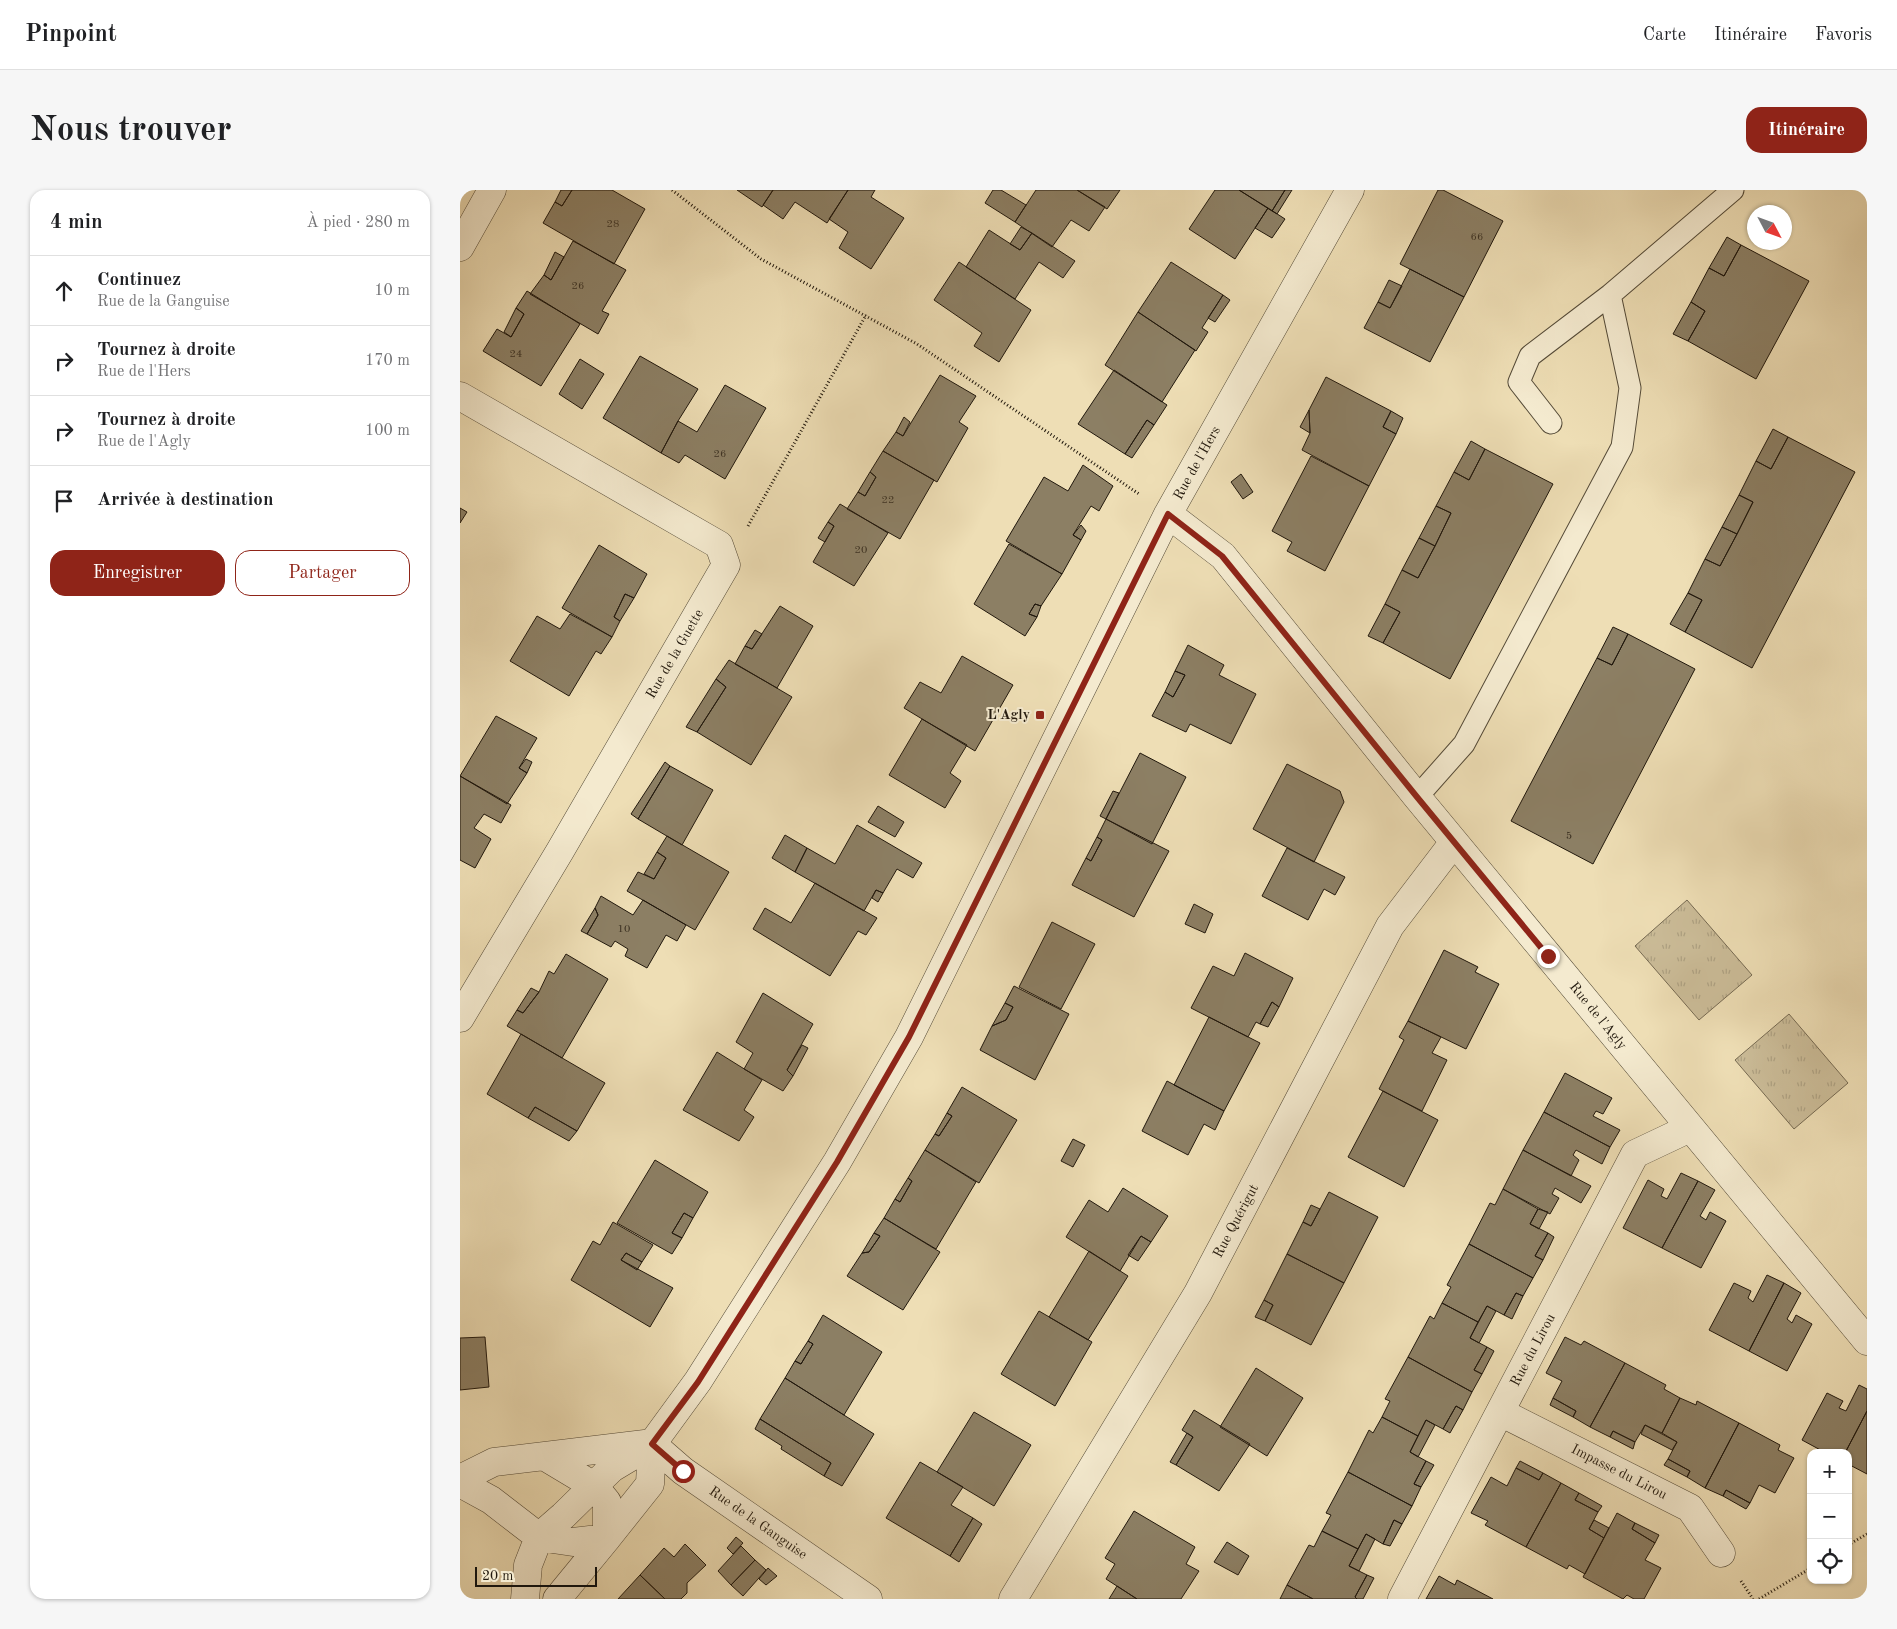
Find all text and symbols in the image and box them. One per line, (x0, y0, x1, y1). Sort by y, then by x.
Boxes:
text: Pinpoint (25, 23, 117, 47)
text: Carte (1643, 26, 1686, 44)
text: Itinéraire (1714, 26, 1787, 44)
text: Favoris (1815, 26, 1872, 44)
button: Itinéraire (1746, 107, 1867, 153)
text: Nous trouver (30, 113, 232, 148)
north arrow (1747, 205, 1792, 250)
text: 4 min (50, 212, 103, 233)
text: À pied · 280 m (307, 215, 410, 231)
house number: 28 (607, 219, 619, 230)
house number: 66 (1471, 232, 1483, 243)
text: Continuez (97, 271, 181, 290)
icon: ahead (50, 277, 78, 305)
house number: 26 (572, 281, 584, 292)
text: 10 m (374, 283, 410, 299)
text: Rue de la Ganguise (97, 294, 230, 310)
text: Tournez à droite (97, 341, 236, 360)
icon: right (50, 347, 78, 375)
house number: 24 (510, 349, 522, 360)
text: 170 m (365, 353, 410, 369)
text: Rue de l'Hers (97, 364, 191, 380)
text: Tournez à droite (97, 411, 236, 430)
icon: right (50, 417, 78, 445)
text: 100 m (365, 423, 410, 439)
street label: Rue de l'Hers (1171, 424, 1223, 502)
text: Rue de l'Agly (97, 434, 191, 450)
house number: 26 (714, 449, 726, 460)
icon: arrive (50, 487, 78, 515)
text: Arrivée à destination (97, 491, 273, 510)
house number: 22 (882, 495, 894, 506)
house number: 20 (855, 545, 867, 556)
button: Enregistrer (50, 550, 225, 596)
button: Partager (235, 550, 410, 596)
street label: Rue de la Guette (644, 607, 706, 701)
place label: L'Agly (987, 708, 1030, 722)
marker: L'Agly (1034, 709, 1046, 721)
house number: 5 (1566, 831, 1572, 842)
house number: 10 (618, 924, 630, 935)
route end (1537, 945, 1560, 968)
street label: Rue de l'Agly (1567, 980, 1630, 1053)
street label: Rue Quérigut (1211, 1182, 1261, 1260)
street label: Rue du Lirou (1508, 1311, 1558, 1389)
street label: Impasse du Lirou (1569, 1442, 1670, 1502)
map controls (1807, 1449, 1852, 1584)
button: + (1807, 1449, 1852, 1494)
route start (672, 1460, 695, 1483)
street label: Rue de la Ganguise (706, 1484, 810, 1562)
button: − (1807, 1494, 1852, 1539)
button: locate (1807, 1539, 1852, 1584)
scale bar (475, 1564, 598, 1587)
text: 20 m (482, 1569, 513, 1583)

